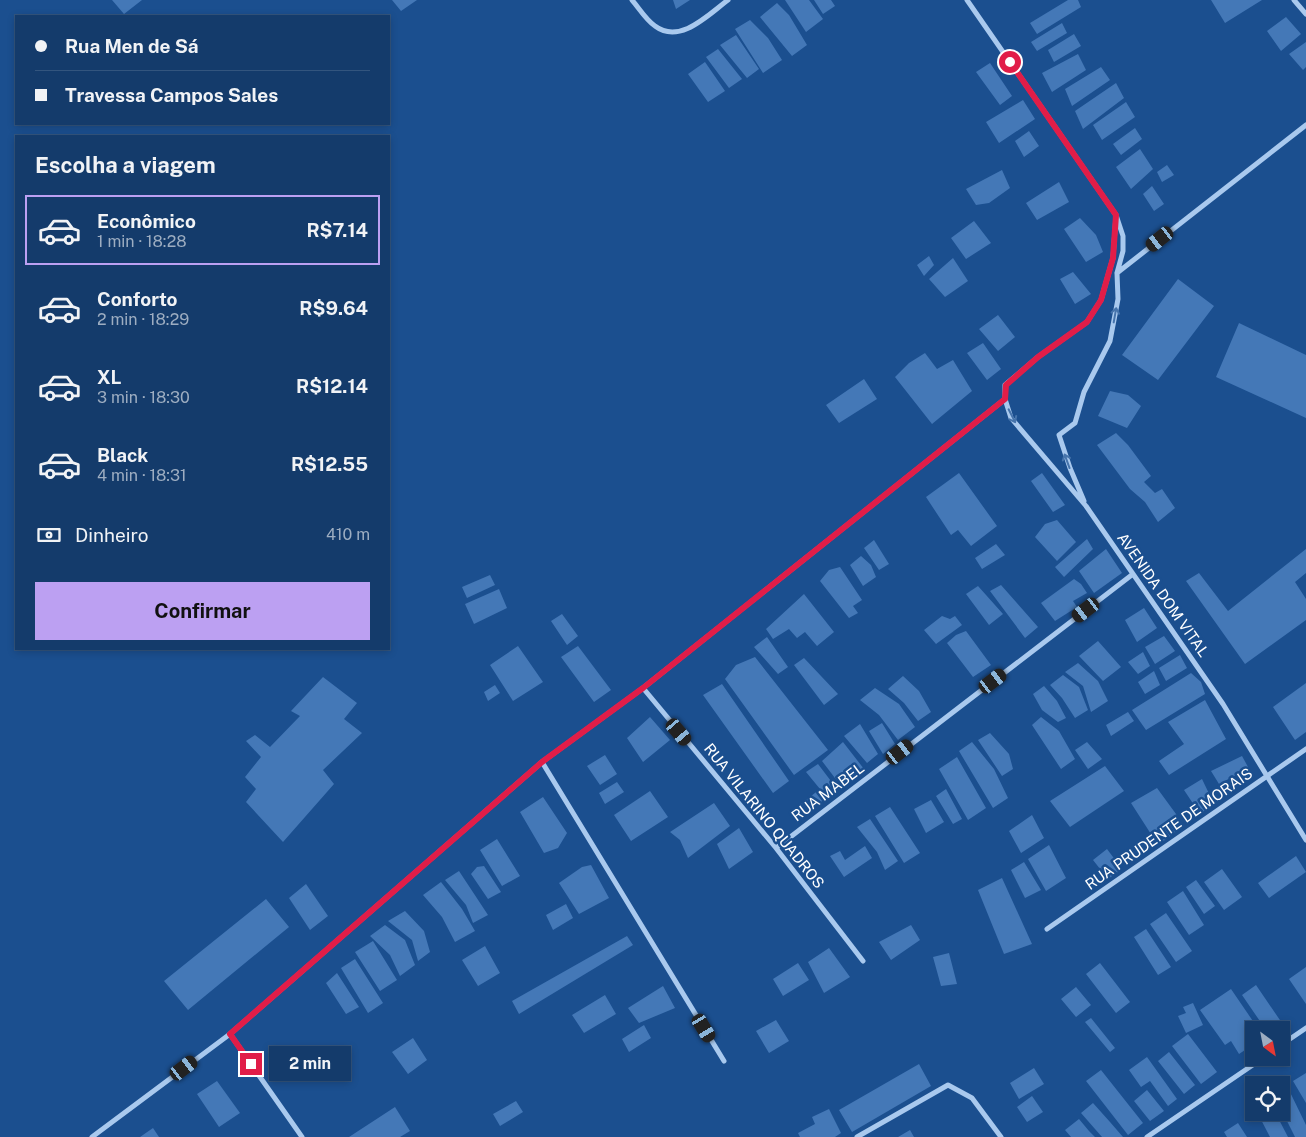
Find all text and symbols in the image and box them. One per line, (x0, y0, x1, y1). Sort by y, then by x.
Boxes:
text: Rua Men de Sá (65, 35, 199, 57)
route start (999, 51, 1021, 73)
text: Travessa Campos Sales (65, 84, 278, 106)
text: Escolha a viagem (35, 152, 216, 178)
icon: car (37, 208, 82, 253)
text: Econômico (97, 210, 196, 232)
text: R$7.14 (306, 219, 368, 241)
car (1143, 224, 1176, 254)
text: 1 min · 18:28 (97, 232, 187, 251)
icon: car (37, 286, 82, 331)
text: Conforto (97, 288, 177, 310)
text: R$9.64 (299, 297, 368, 319)
one-way arrow (1111, 307, 1121, 323)
text: 2 min · 18:29 (97, 310, 189, 329)
icon: car (37, 364, 82, 409)
text: XL (97, 366, 122, 388)
text: R$12.14 (296, 375, 368, 397)
text: 3 min · 18:30 (97, 388, 190, 407)
one-way arrow (1007, 408, 1017, 423)
icon: car (37, 442, 82, 487)
text: Black (97, 444, 148, 466)
text: R$12.55 (291, 453, 368, 475)
one-way arrow (1062, 454, 1071, 469)
text: 4 min · 18:31 (97, 466, 187, 485)
icon: cash (35, 521, 63, 549)
text: Dinheiro (75, 524, 149, 546)
text: 410 m (326, 525, 370, 544)
street label: AVENIDA DOM VITAL (1114, 529, 1213, 660)
button: Confirmar (35, 582, 370, 640)
car (1069, 595, 1102, 625)
car (976, 666, 1009, 696)
car (663, 716, 694, 748)
car (883, 737, 916, 767)
street label: RUA VILARINO QUADROS (701, 740, 828, 891)
street label: RUA MABEL (788, 759, 867, 824)
street label: RUA PRUDENTE DE MORAIS (1082, 764, 1255, 893)
car (689, 1011, 718, 1045)
north arrow (1245, 1021, 1290, 1066)
map controls (1245, 1021, 1290, 1121)
callout: 2 min (268, 1046, 351, 1082)
car (167, 1053, 200, 1083)
route end (240, 1053, 262, 1075)
text: 2 min (289, 1054, 331, 1073)
button: locate (1245, 1076, 1290, 1121)

